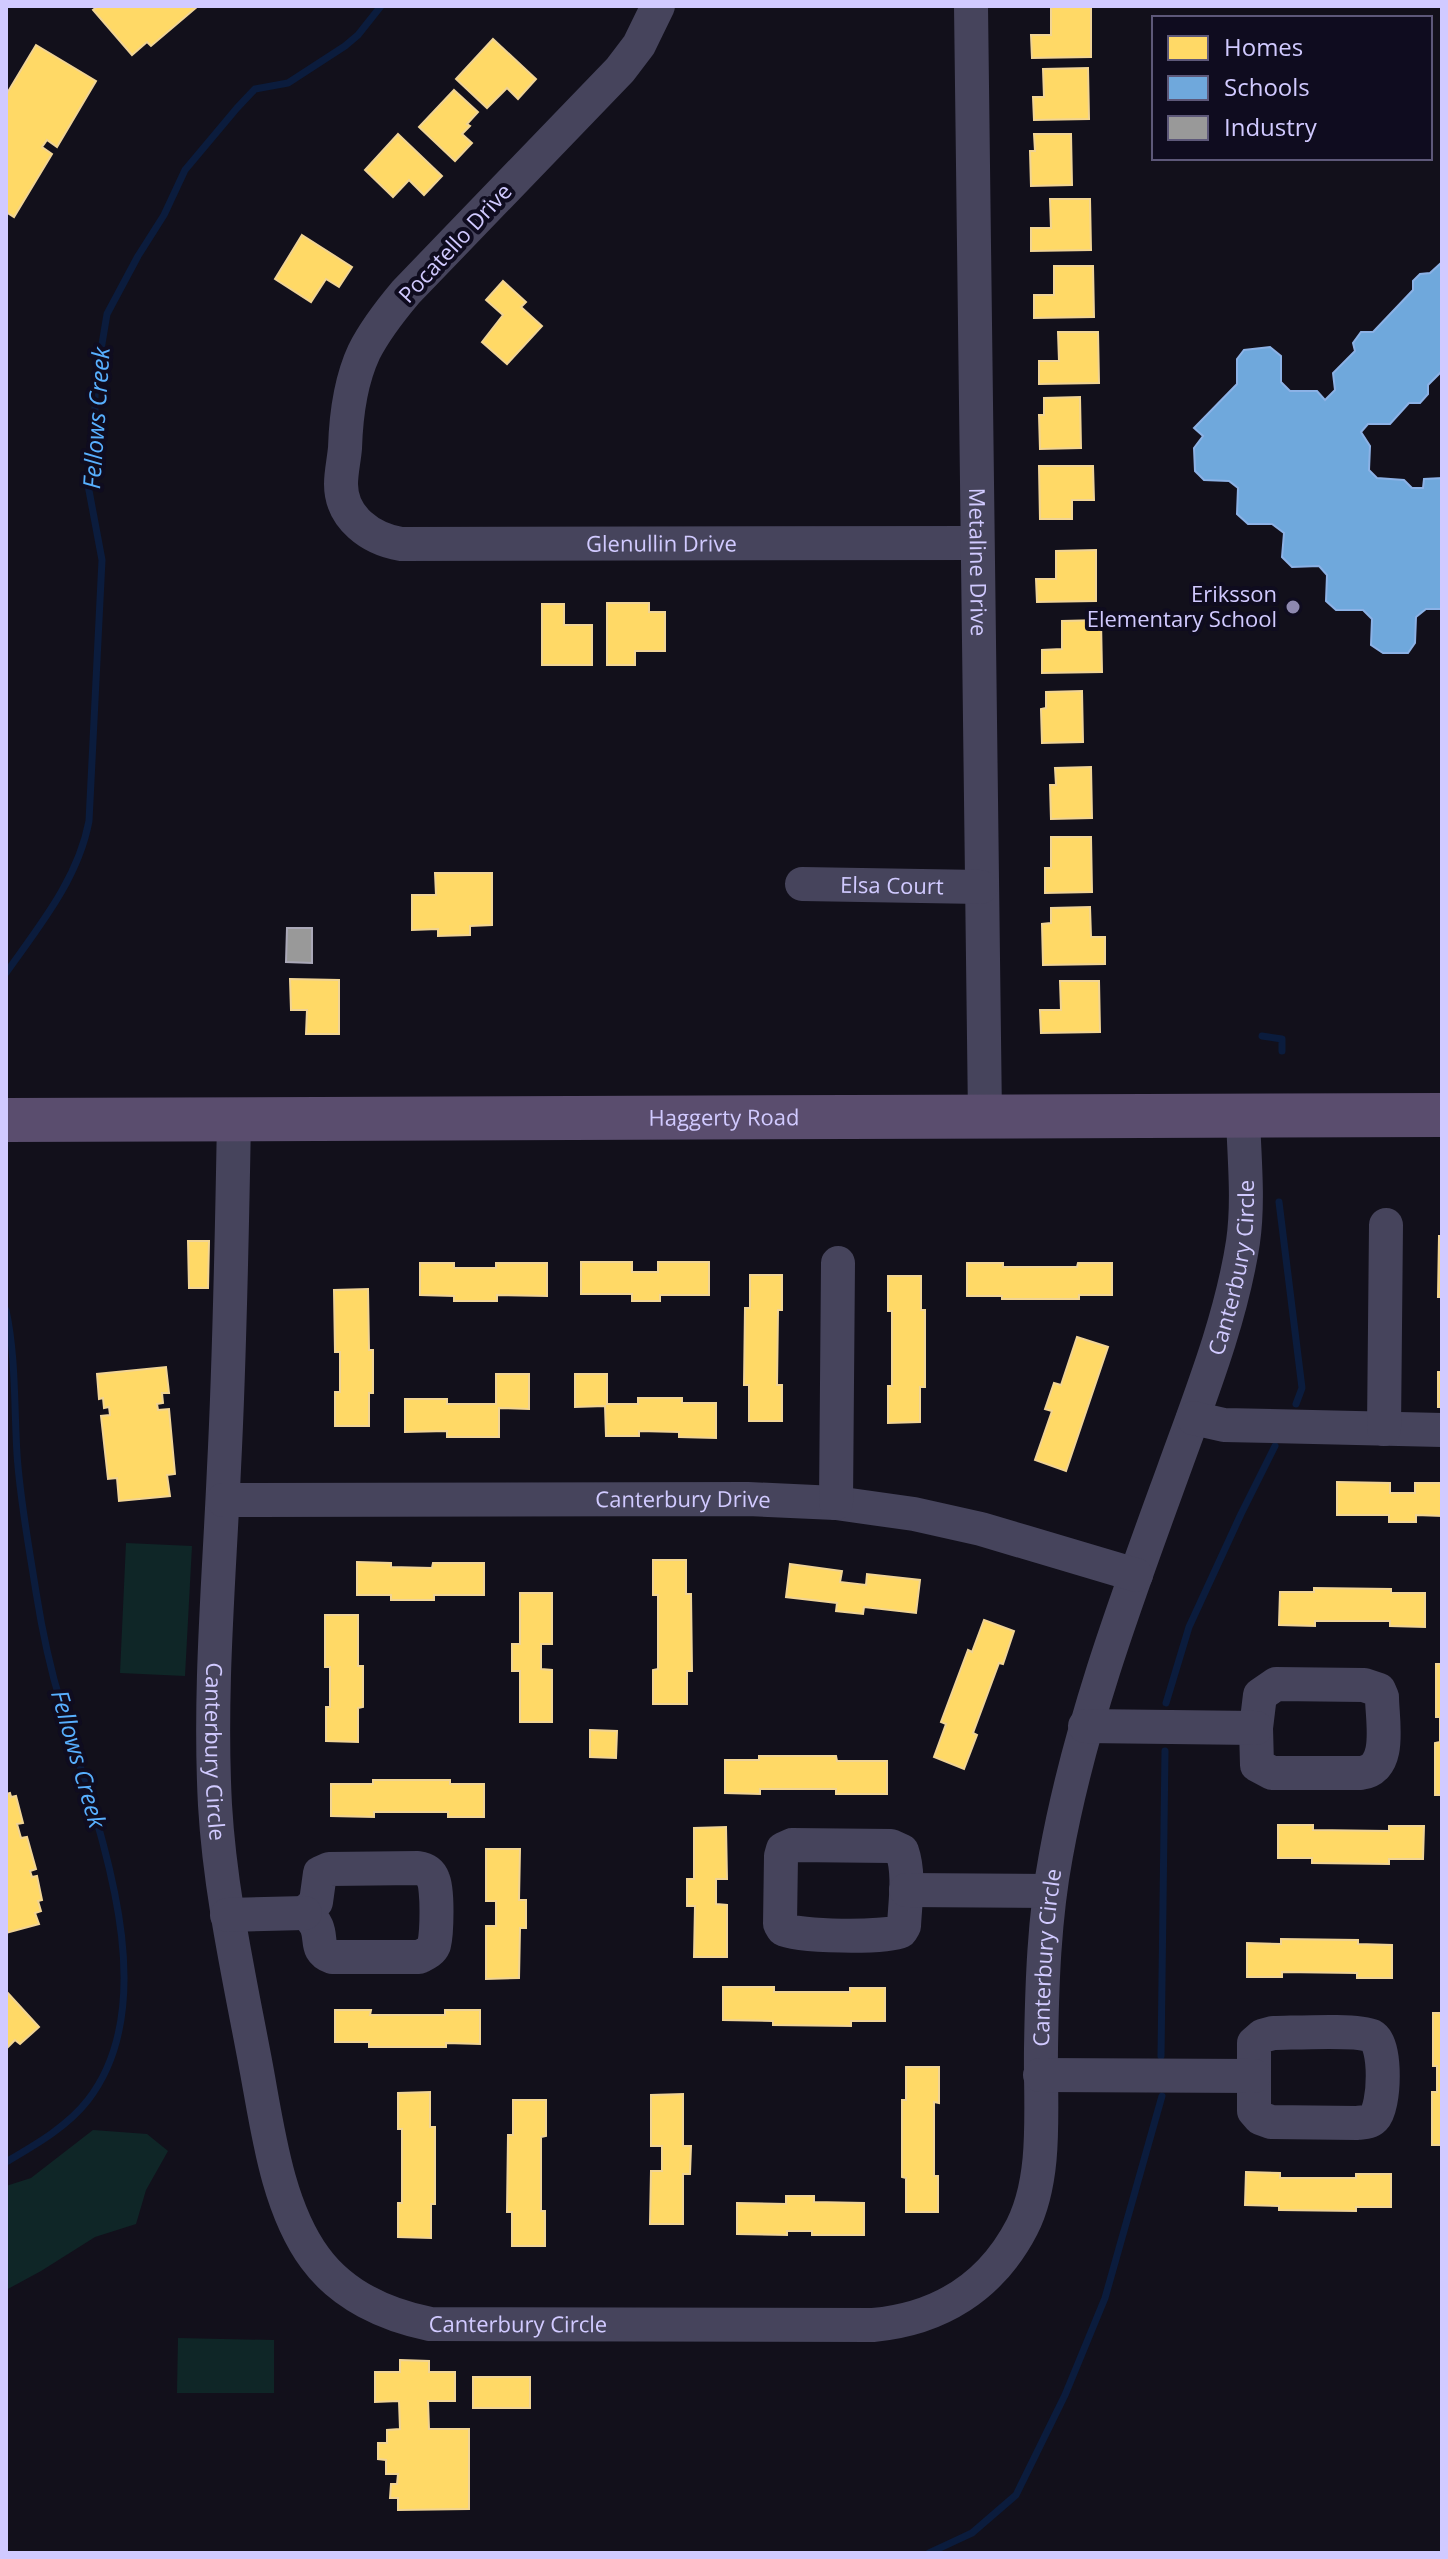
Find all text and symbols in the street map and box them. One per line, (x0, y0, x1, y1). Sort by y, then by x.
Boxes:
legend (1152, 16, 1432, 160)
text: Homes (1224, 30, 1303, 63)
text: Schools (1224, 70, 1310, 103)
text: Industry (1224, 110, 1318, 143)
street label: Pocatello Drive (391, 176, 518, 309)
water label: Fellows Creek (74, 345, 117, 490)
street label: Metaline Drive (963, 487, 995, 637)
street label: Glenullin Drive (586, 527, 737, 558)
place label: Eriksson Elementary School (1087, 578, 1277, 633)
marker: Eriksson Elementary School (1284, 598, 1302, 616)
street label: Elsa Court (840, 869, 944, 900)
street label: Haggerty Road (649, 1101, 799, 1132)
street label: Canterbury Circle (1200, 1180, 1260, 1359)
street label: Canterbury Drive (595, 1483, 771, 1514)
street label: Canterbury Circle (199, 1662, 234, 1842)
water label: Fellows Creek (44, 1686, 115, 1833)
street label: Canterbury Circle (1025, 1866, 1067, 2047)
street label: Canterbury Circle (429, 2308, 607, 2338)

